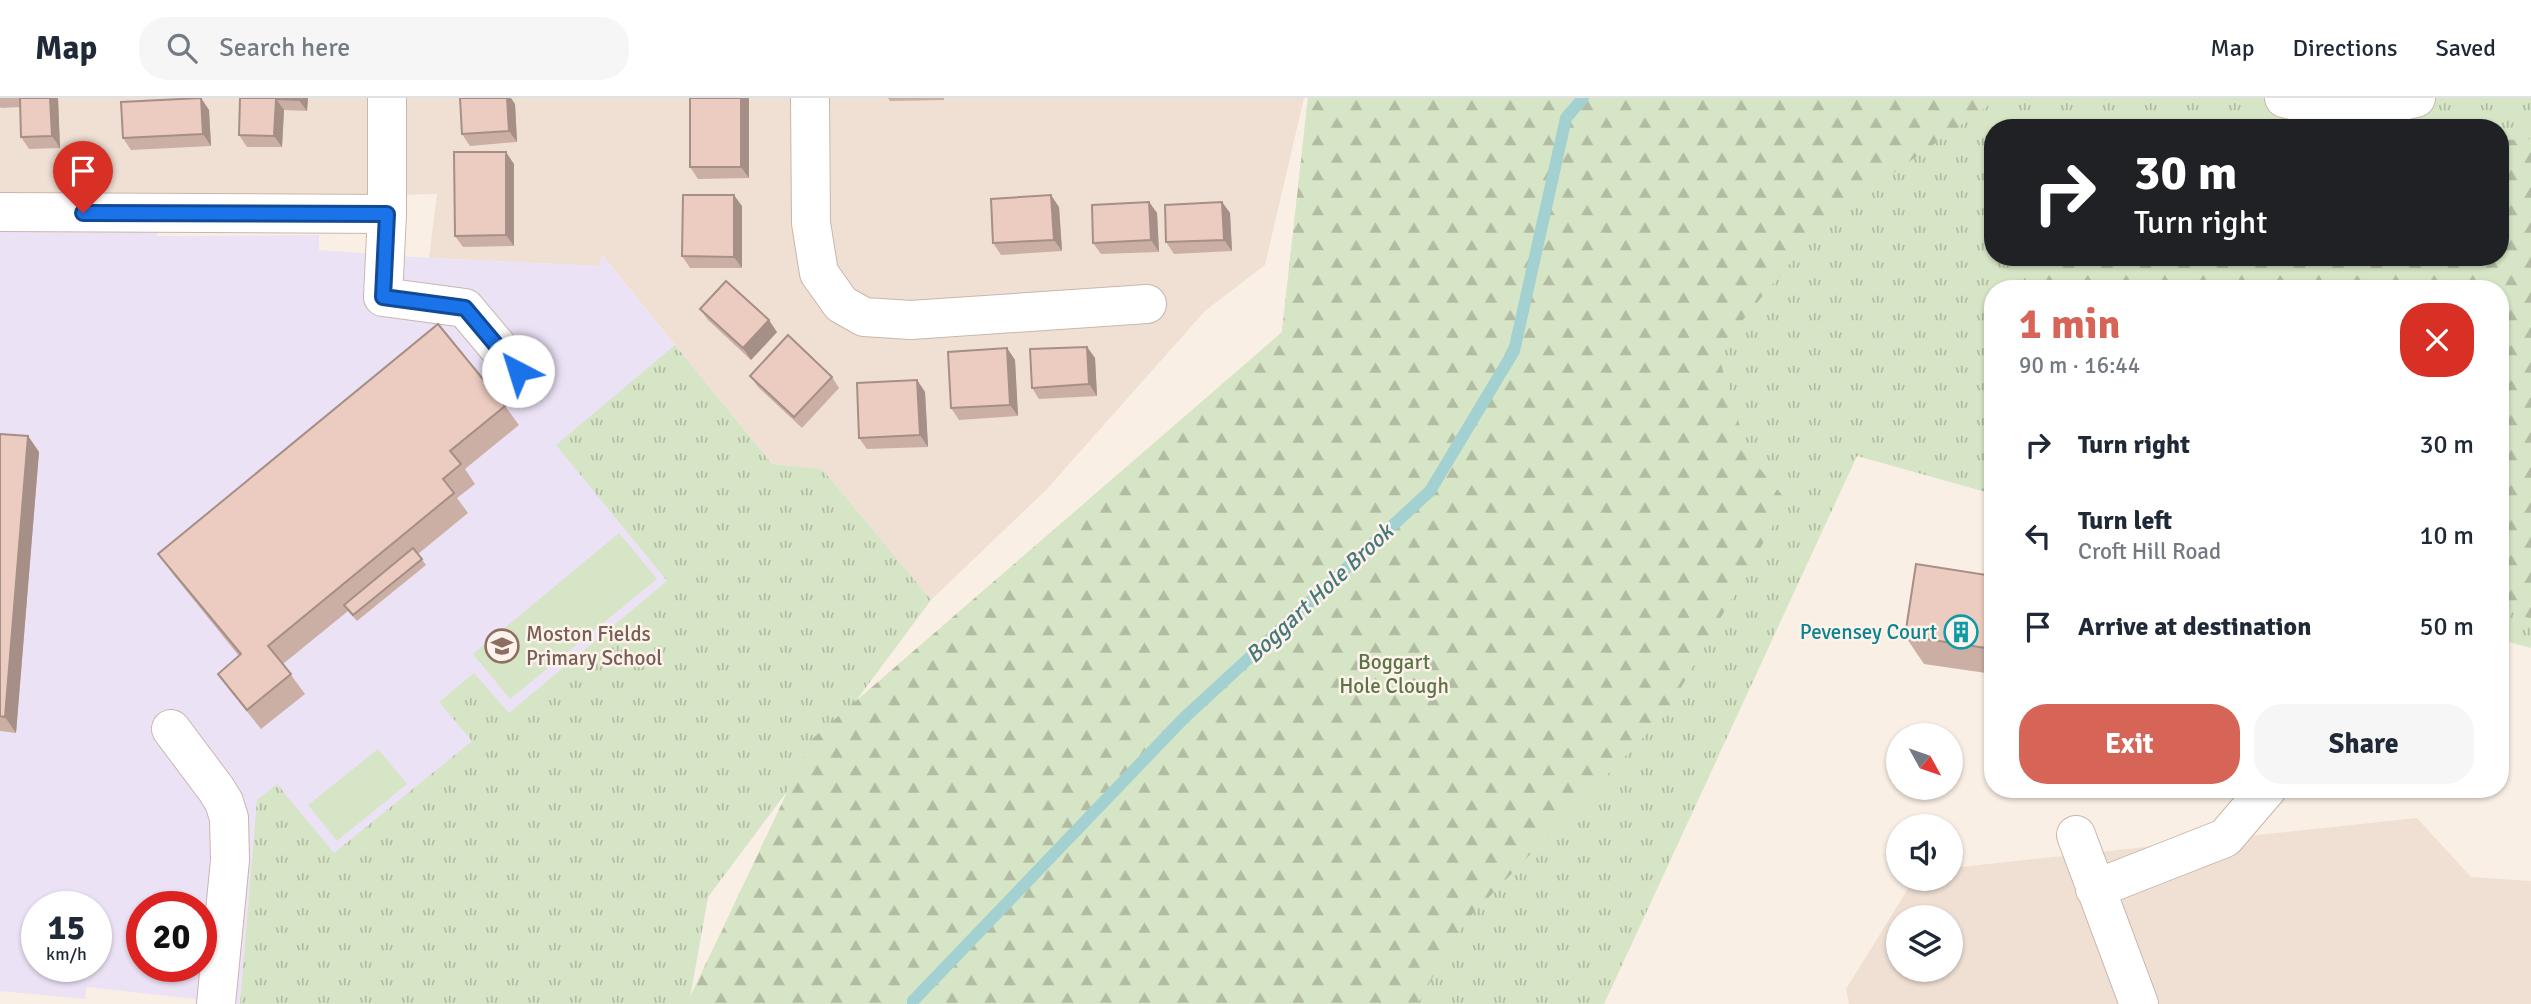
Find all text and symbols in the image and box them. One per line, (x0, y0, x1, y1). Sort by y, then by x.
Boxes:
search box (139, 17, 629, 80)
text: Map (35, 28, 97, 69)
icon: search (163, 29, 201, 67)
text: Search here (219, 32, 350, 64)
text: Map (2210, 33, 2255, 63)
text: Directions (2293, 33, 2398, 63)
text: Saved (2436, 33, 2496, 63)
pin (53, 141, 113, 213)
text: 30 m (2134, 143, 2237, 203)
icon: right (2019, 147, 2110, 238)
icon: arrive (64, 152, 102, 190)
text: Turn right (2134, 203, 2267, 242)
text: 1 min (2019, 299, 2120, 350)
button: close (2400, 303, 2474, 377)
position arrow (481, 334, 555, 408)
text: 90 m · 16:44 (2019, 351, 2140, 380)
icon: right (2019, 426, 2057, 464)
text: Turn right (2078, 429, 2190, 461)
text: 30 m (2419, 429, 2474, 461)
text: Turn left (2078, 505, 2172, 537)
water label: Boggart Hole Brook (1239, 516, 1401, 669)
icon: left (2019, 517, 2057, 555)
text: 10 m (2419, 520, 2474, 552)
text: Croft Hill Road (2078, 537, 2221, 566)
icon: arrive (2019, 608, 2057, 646)
text: Arrive at destination (2078, 611, 2311, 643)
text: 50 m (2419, 611, 2474, 643)
building icon: Pevensey Court (1942, 613, 1980, 651)
place label: Pevensey Court (1800, 619, 1937, 645)
place label: Moston Fields Primary School (526, 621, 662, 671)
school or university icon: Moston Fields Primary School (483, 627, 521, 665)
park label: Boggart Hole Clough (1339, 649, 1449, 699)
button: Exit (2019, 704, 2240, 784)
button: Share (2254, 704, 2474, 784)
north arrow (1886, 723, 1964, 800)
map controls (1886, 723, 1963, 982)
button: sound (1886, 814, 1963, 891)
speed limit sign: 20 (126, 891, 217, 982)
button: layers (1886, 905, 1963, 982)
text: 15 (48, 906, 85, 949)
text: km/h (46, 943, 87, 965)

